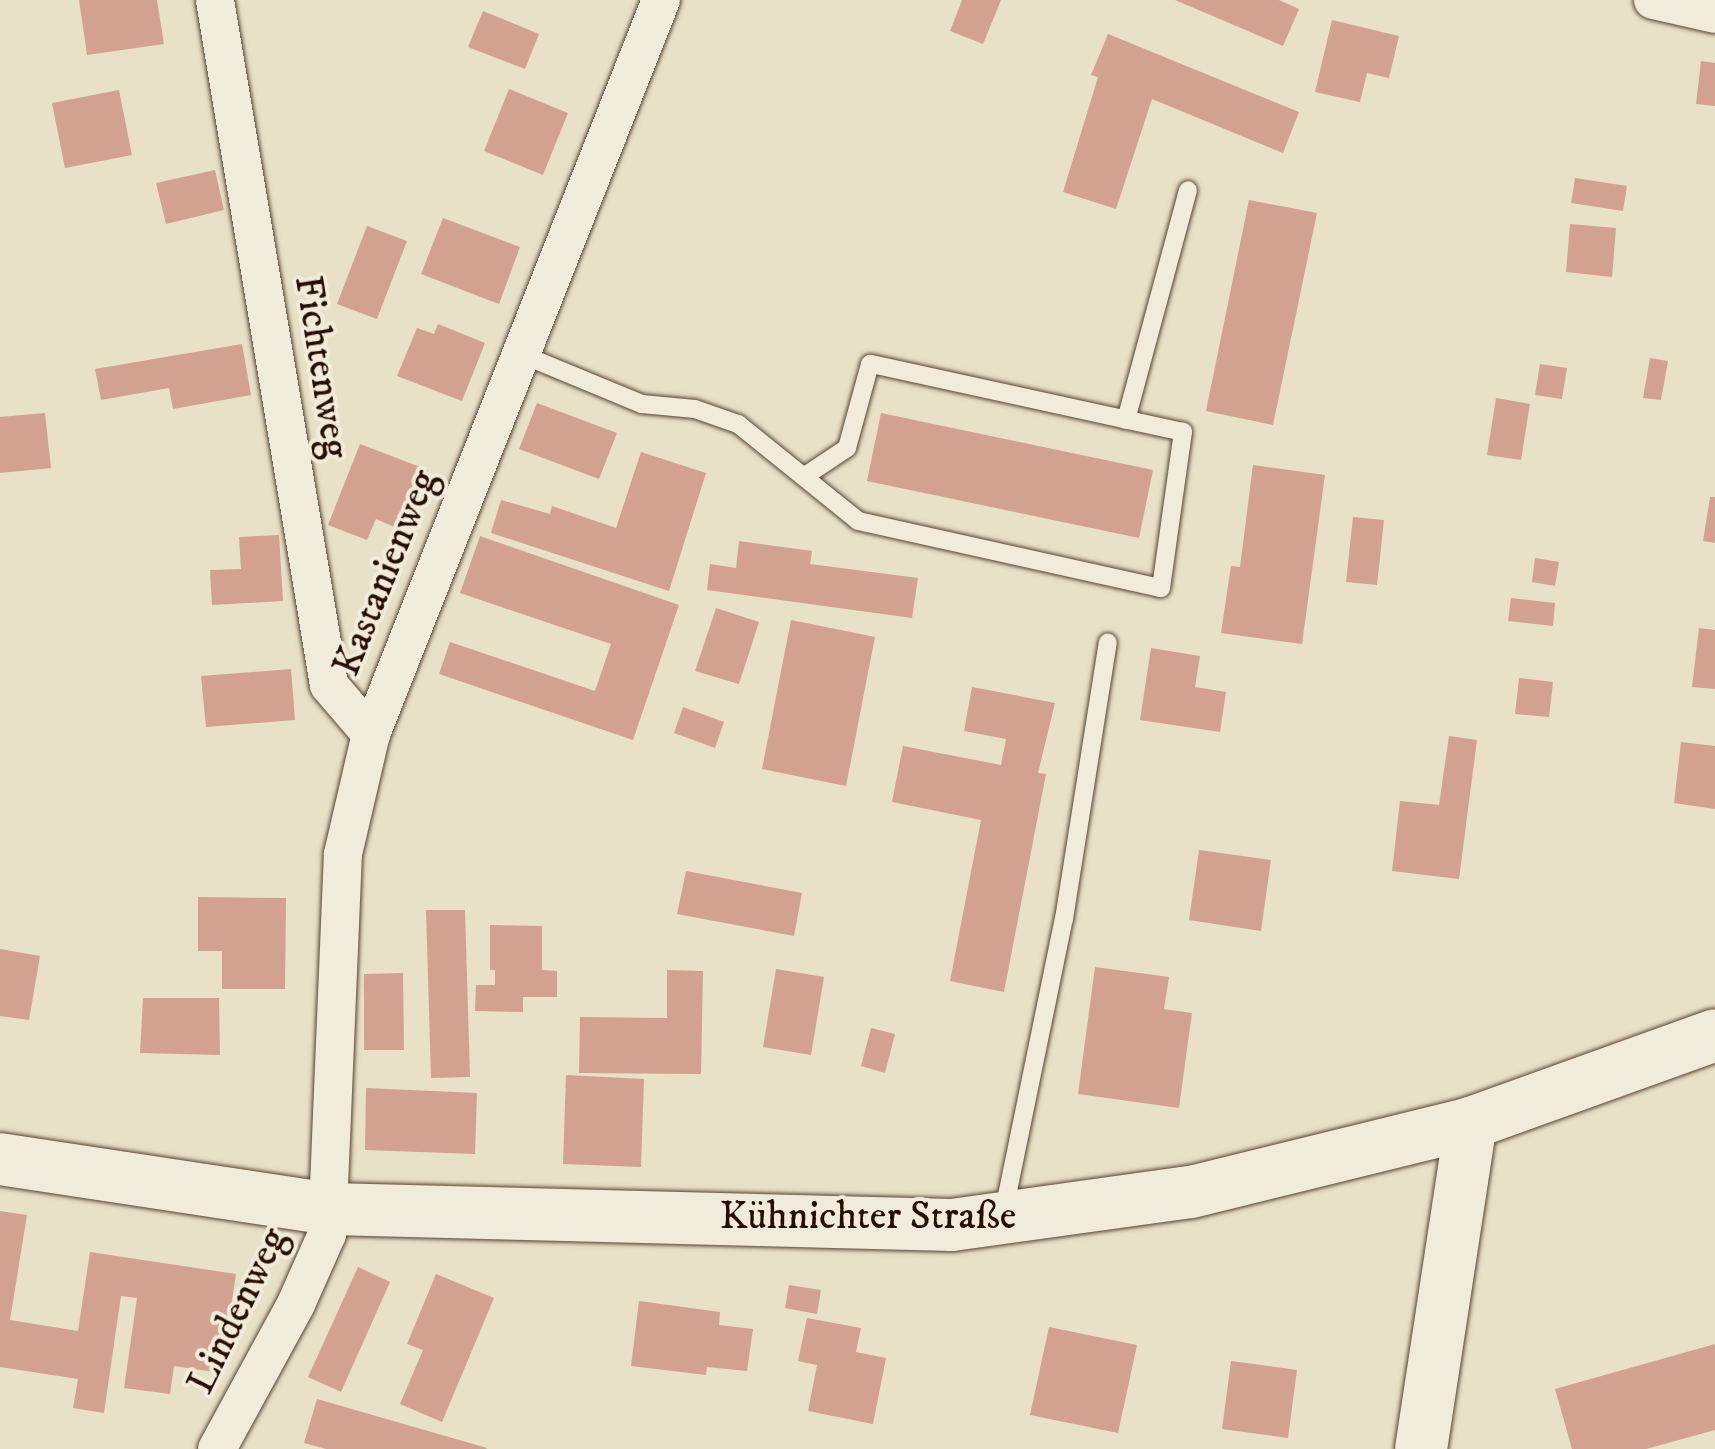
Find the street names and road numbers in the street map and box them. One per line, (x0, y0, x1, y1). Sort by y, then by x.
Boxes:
street label: Fichtenweg (283, 272, 359, 462)
street label: Kastanienweg (323, 463, 449, 683)
street label: Kühnichter Straße (720, 1193, 1016, 1241)
street label: Lindenweg (177, 1220, 299, 1402)

